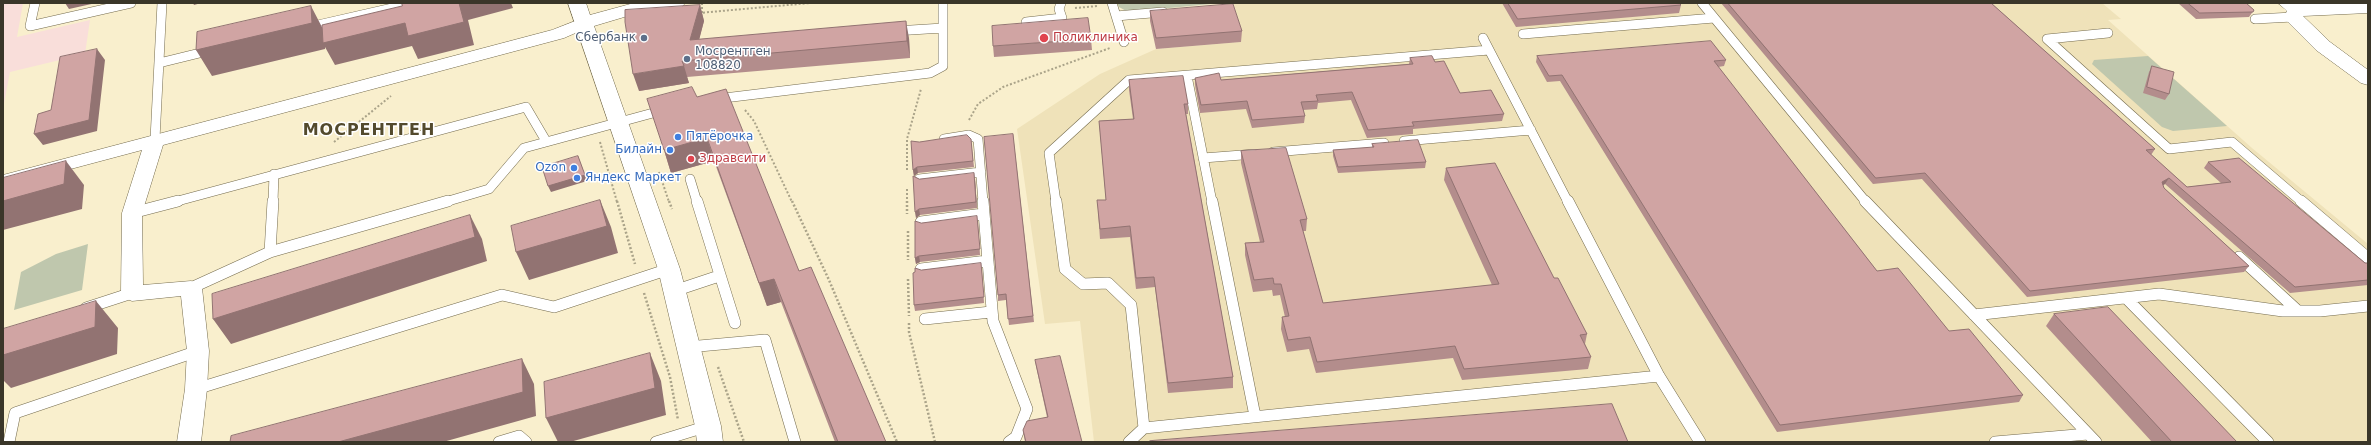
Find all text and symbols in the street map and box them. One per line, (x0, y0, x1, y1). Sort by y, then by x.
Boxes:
place label: Сбербанк (575, 31, 636, 45)
place label: Поликлиника (1053, 31, 1138, 45)
marker: Поликлиника (1038, 32, 1050, 44)
marker: Сбербанк (639, 33, 649, 43)
place label: Мосрентген 108820 (695, 45, 771, 73)
marker: Мосрентген 108820 (682, 54, 692, 64)
district label: МОСРЕНТГЕН (303, 121, 435, 141)
place label: Пятёрочка (686, 130, 753, 144)
marker: Пятёрочка (673, 132, 683, 142)
place label: Билайн (615, 143, 662, 157)
marker: Билайн (665, 145, 675, 155)
place label: Здравсити (699, 152, 766, 166)
marker: Здравсити (686, 154, 696, 164)
place label: Ozon (535, 161, 566, 175)
marker: Ozon (569, 163, 579, 173)
place label: Яндекс Маркет (585, 171, 681, 185)
marker: Яндекс Маркет (572, 173, 582, 183)

